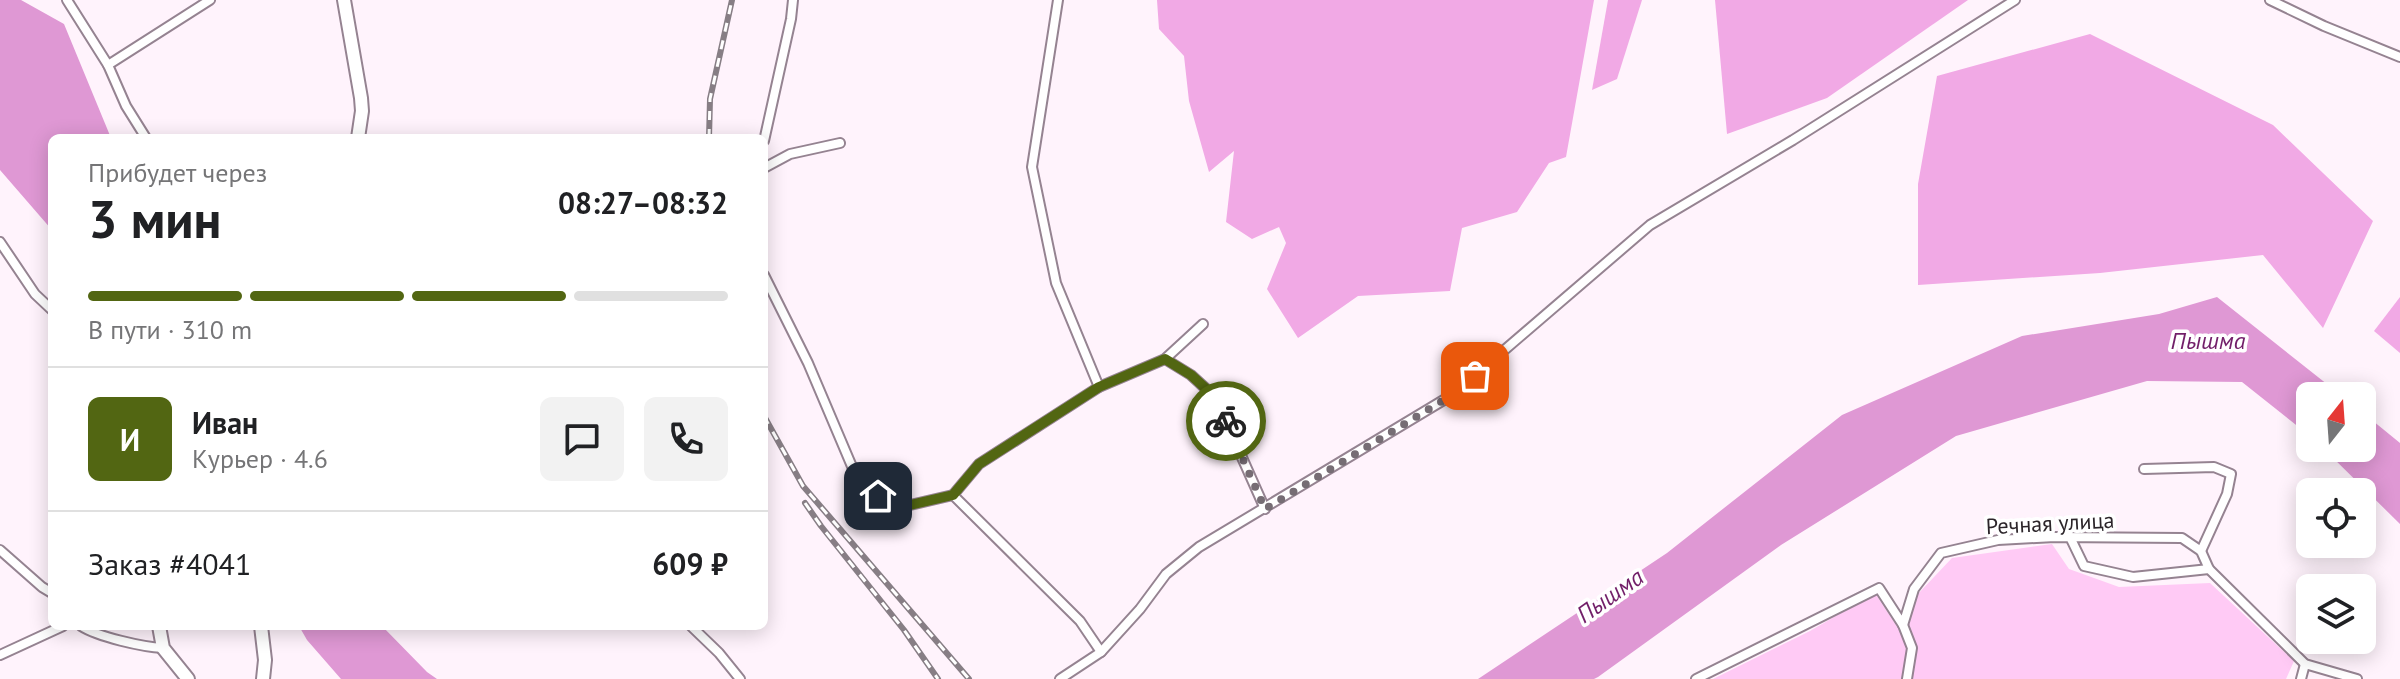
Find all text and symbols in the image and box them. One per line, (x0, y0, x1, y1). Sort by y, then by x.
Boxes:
text: Прибудет через (88, 156, 267, 189)
text: 08:27–08:32 (558, 183, 728, 222)
text: 3 мин (88, 185, 222, 252)
text: В пути · 310 m (88, 313, 252, 346)
water label: Пышма (2171, 325, 2246, 356)
pin (1441, 342, 1509, 410)
icon: bag (1453, 354, 1497, 398)
courier (1186, 381, 1266, 461)
north arrow (2296, 382, 2376, 462)
map controls (2296, 382, 2376, 654)
button: chat (540, 397, 624, 481)
button: phone (644, 397, 728, 481)
icon: bike (1204, 399, 1248, 443)
text: Иван (192, 403, 258, 442)
text: И (120, 420, 140, 459)
text: Курьер · 4.6 (192, 442, 328, 475)
pin (844, 462, 912, 530)
icon: home (856, 474, 900, 518)
button: locate (2296, 478, 2376, 558)
street label: Речная улица (1985, 506, 2115, 540)
text: Заказ #4041 (88, 544, 251, 583)
text: 609 ₽ (652, 544, 728, 583)
water label: Пышма (1570, 561, 1650, 630)
button: layers (2296, 574, 2376, 654)

